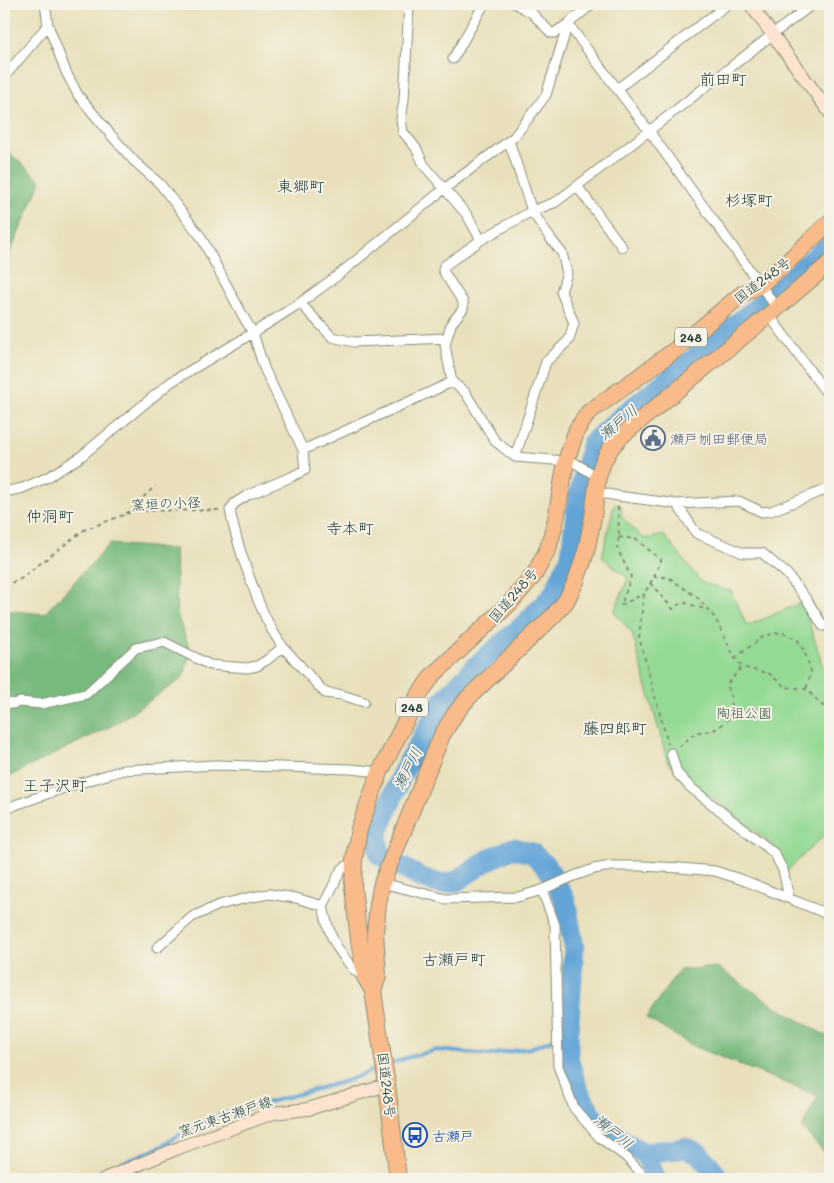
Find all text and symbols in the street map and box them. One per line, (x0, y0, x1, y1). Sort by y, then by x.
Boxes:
district label: 前田町 (699, 68, 747, 89)
district label: 東郷町 (277, 175, 325, 196)
district label: 杉塚町 (725, 189, 773, 210)
street label: 国道248号 (730, 252, 794, 308)
road number: 248 (675, 328, 707, 347)
water label: 瀬戸川 (594, 400, 642, 444)
public building icon: 瀬戸刎田郵便局 (640, 425, 666, 451)
place label: 瀬戸刎田郵便局 (670, 429, 768, 448)
street label: 窯垣の小径 (131, 492, 201, 514)
district label: 仲洞町 (26, 505, 74, 526)
district label: 寺本町 (326, 517, 374, 538)
street label: 国道248号 (484, 564, 542, 626)
road number: 248 (396, 698, 428, 716)
park label: 陶祖公園 (716, 703, 772, 722)
district label: 藤四郎町 (583, 717, 647, 738)
water label: 瀬戸川 (388, 743, 426, 793)
district label: 王子沢町 (23, 774, 87, 795)
district label: 古瀬戸町 (422, 948, 486, 969)
street label: 国道248号 (374, 1051, 400, 1119)
street label: 窯元東古瀬戸線 (176, 1091, 274, 1141)
water label: 瀬戸川 (590, 1109, 638, 1153)
bus stop icon: 古瀬戸 (402, 1122, 428, 1148)
place label: 古瀬戸 (432, 1126, 474, 1145)

